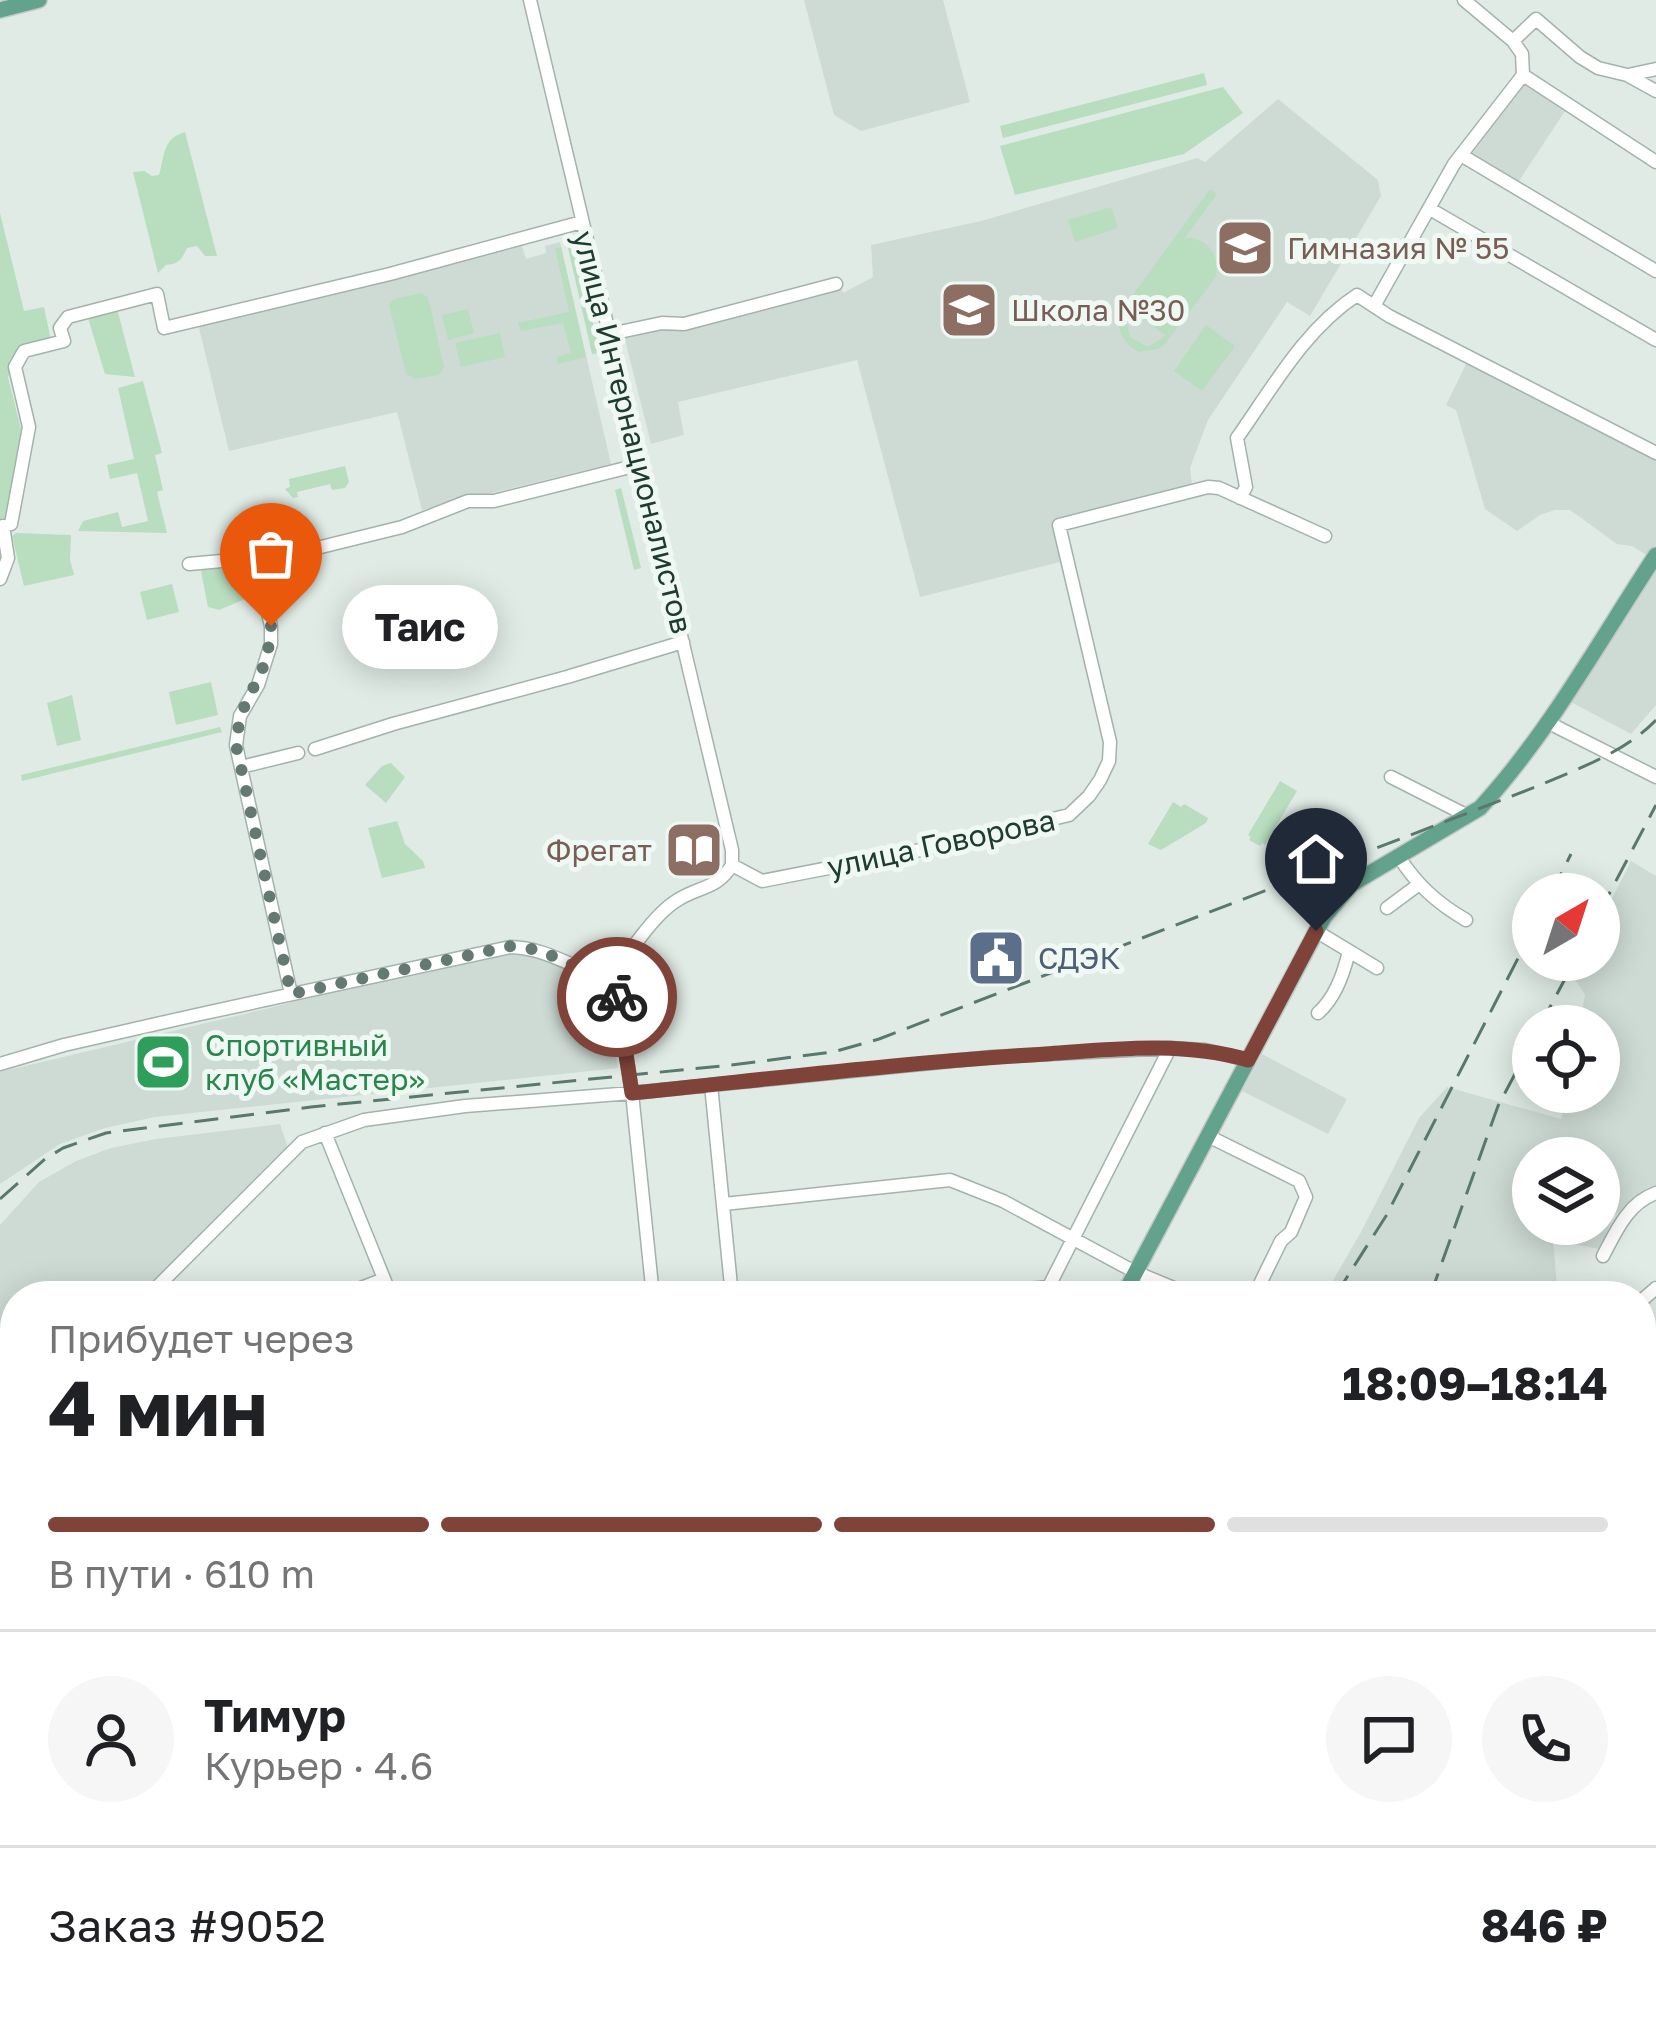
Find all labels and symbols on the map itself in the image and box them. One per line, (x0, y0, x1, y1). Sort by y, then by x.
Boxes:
school or university icon: Гимназия № 55 (1214, 217, 1276, 279)
street label: улица Интернационалистов (565, 227, 701, 637)
place label: Гимназия № 55 (1287, 230, 1509, 266)
school or university icon: Школа №30 (938, 279, 1000, 341)
place label: Школа №30 (1011, 292, 1185, 328)
pin (220, 503, 322, 626)
callout: Таис (343, 584, 499, 668)
street label: улица Говорова (824, 801, 1058, 885)
pin (1265, 808, 1367, 931)
library icon: Фрегат (663, 819, 725, 881)
place label: Фрегат (546, 832, 652, 868)
north arrow (1512, 873, 1620, 981)
public building icon: СДЭК (965, 927, 1027, 989)
courier (557, 937, 677, 1057)
place label: СДЭК (1038, 940, 1121, 976)
place label: Спортивный клуб «Мастер» (205, 1027, 425, 1097)
sports icon: Спортивный клуб «Мастер» (132, 1031, 194, 1093)

